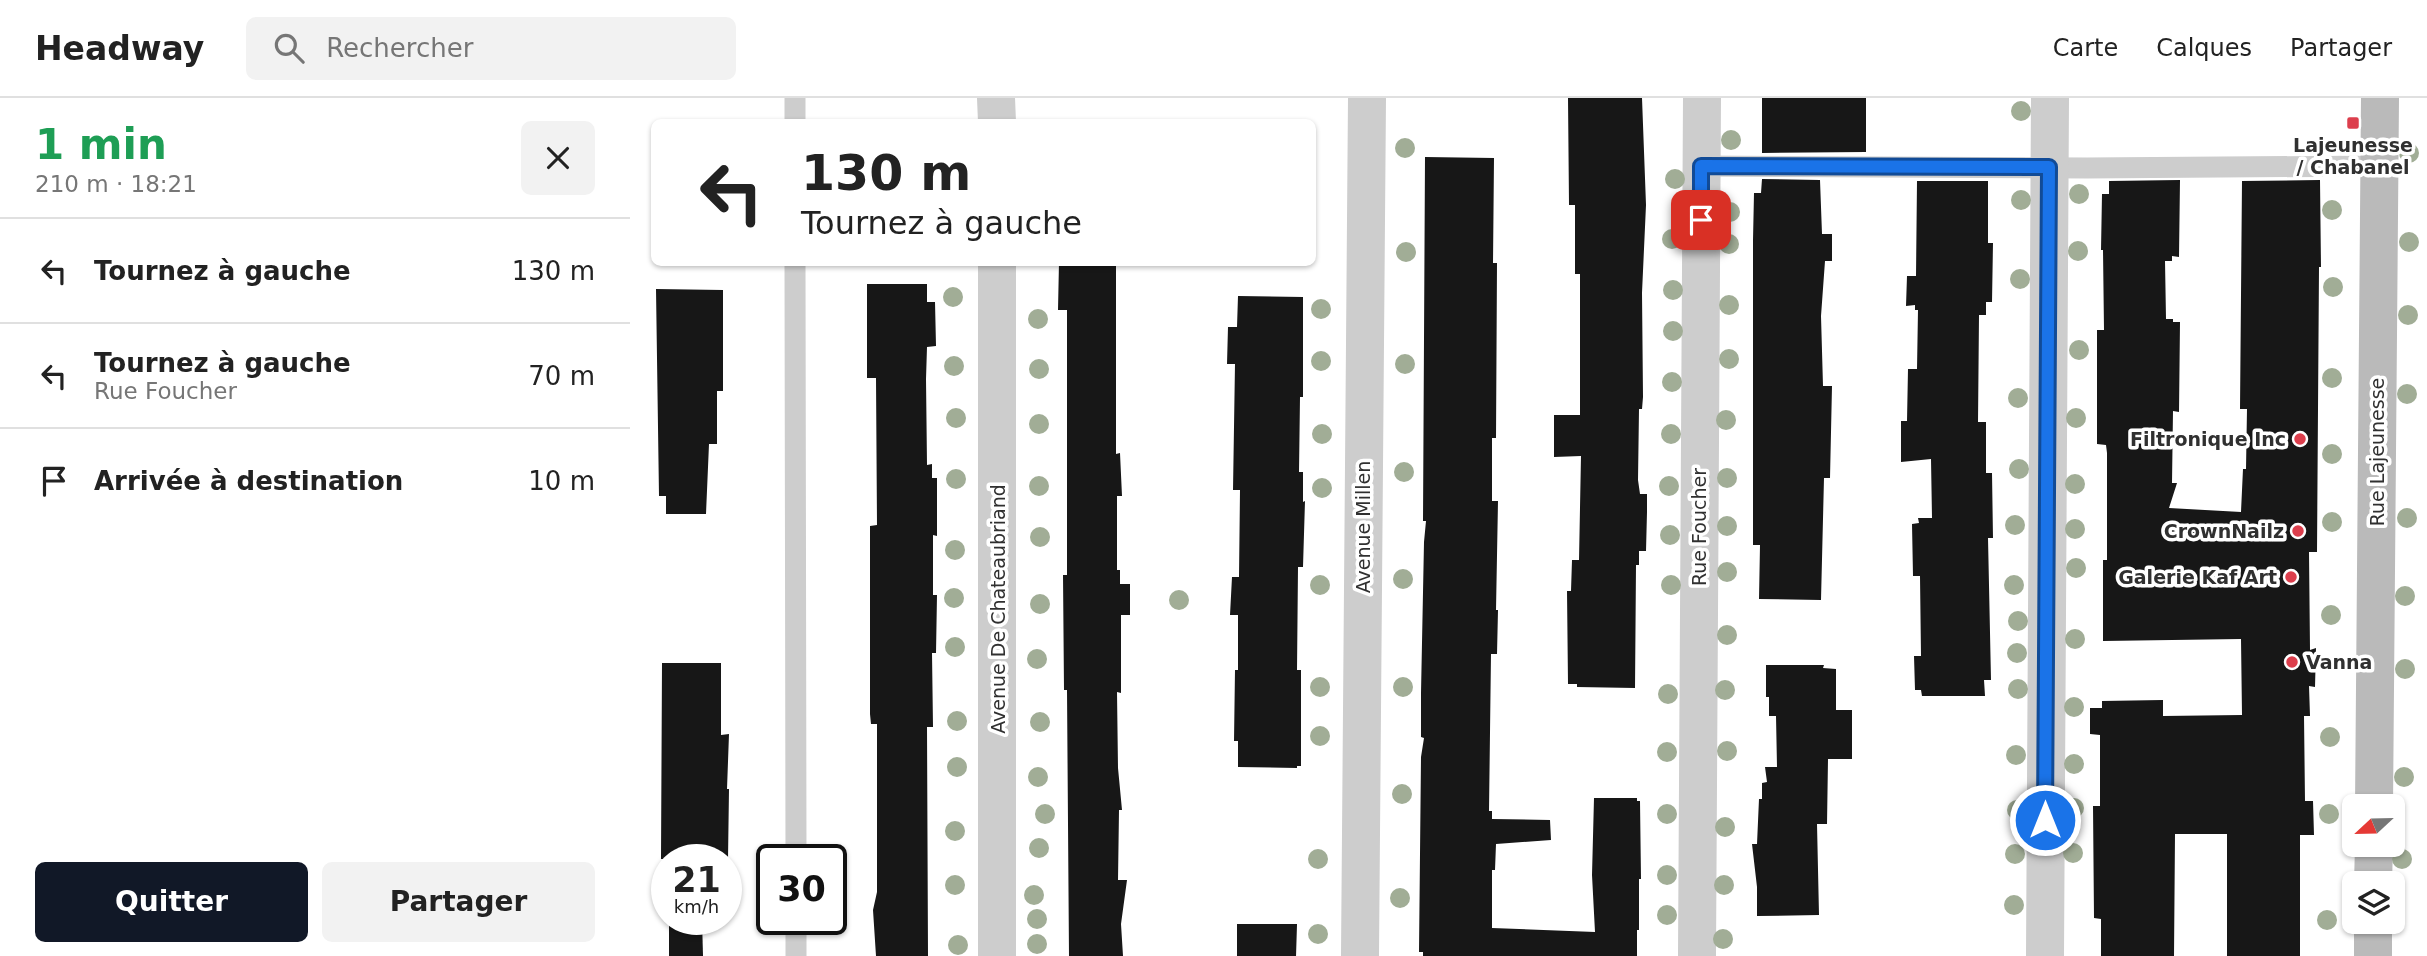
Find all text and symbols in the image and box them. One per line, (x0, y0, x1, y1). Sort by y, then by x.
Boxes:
search box (246, 17, 736, 80)
text: Headway (35, 29, 204, 68)
icon: search (270, 29, 308, 67)
text: Rechercher (326, 33, 473, 63)
text: Carte (2053, 34, 2118, 62)
text: Calques (2156, 34, 2252, 62)
text: Partager (2290, 34, 2392, 62)
marker: Lajeunesse / Chabanel (2345, 115, 2361, 131)
text: 1 min (35, 120, 167, 169)
button: close (521, 121, 595, 195)
place label: Lajeunesse / Chabanel (2293, 134, 2413, 178)
text: 130 m (801, 145, 971, 202)
icon: left (686, 147, 777, 238)
text: 210 m · 18:21 (35, 171, 197, 197)
pin (1671, 190, 1731, 250)
icon: arrive (1682, 201, 1720, 239)
text: Tournez à gauche (801, 204, 1082, 242)
icon: left (35, 252, 73, 290)
text: Tournez à gauche (94, 256, 351, 286)
text: 130 m (512, 256, 595, 286)
text: Tournez à gauche (94, 348, 351, 378)
icon: left (35, 357, 73, 395)
text: 70 m (528, 361, 595, 391)
text: Rue Foucher (94, 378, 237, 404)
street label: Rue Lajeunesse (2366, 378, 2388, 526)
place label: Filtronique Inc (2130, 428, 2286, 450)
marker: Filtronique Inc (2292, 431, 2308, 447)
street label: Avenue Millen (1352, 461, 1374, 593)
icon: arrive (35, 462, 73, 500)
text: Arrivée à destination (94, 466, 403, 496)
text: 10 m (528, 466, 595, 496)
street label: Rue Foucher (1688, 468, 1710, 586)
street label: Avenue De Chateaubriand (987, 484, 1009, 734)
place label: CrownNailz (2164, 520, 2284, 542)
marker: CrownNailz (2290, 523, 2306, 539)
place label: Galerie Kaf Art (2118, 566, 2277, 588)
marker: Galerie Kaf Art (2283, 569, 2299, 585)
place label: Vanna (2306, 651, 2372, 673)
marker: Vanna (2284, 654, 2300, 670)
position arrow (2008, 783, 2082, 857)
north arrow (2342, 794, 2404, 858)
map controls (2342, 794, 2405, 934)
speed limit sign: 30 (756, 844, 847, 935)
text: 21 (672, 860, 721, 900)
button: Quitter (35, 862, 308, 942)
button: Partager (322, 862, 595, 942)
button: layers (2342, 871, 2405, 934)
text: km/h (674, 896, 719, 917)

